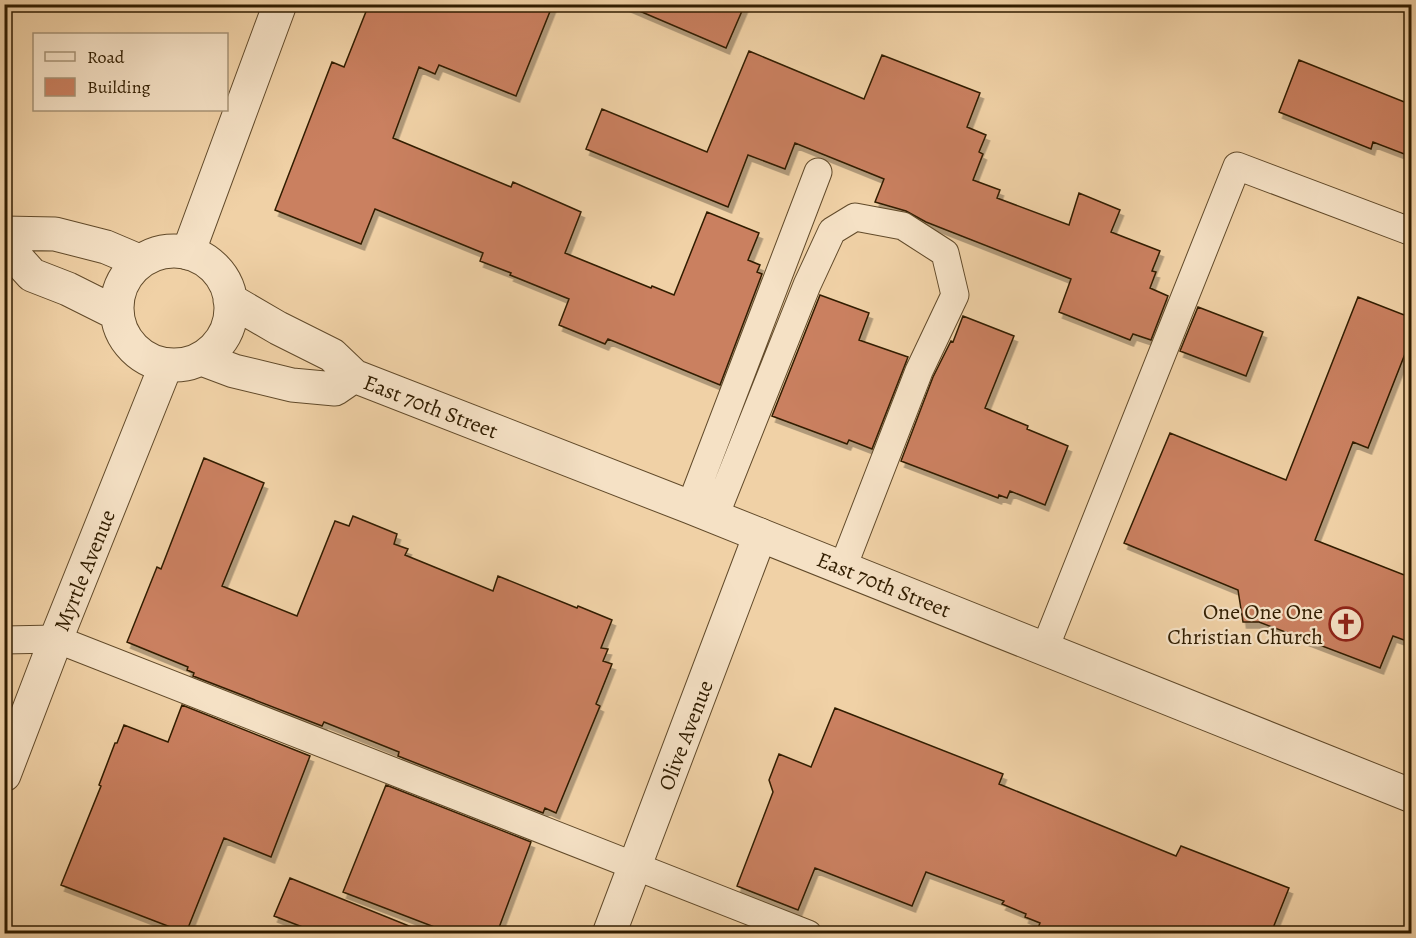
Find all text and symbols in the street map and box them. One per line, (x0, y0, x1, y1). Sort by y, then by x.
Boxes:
legend (33, 33, 228, 111)
text: Road (87, 45, 125, 69)
text: Building (87, 75, 151, 99)
street label: East 70th Street (359, 368, 502, 446)
street label: Myrtle Avenue (47, 505, 123, 636)
street label: East 70th Street (812, 544, 955, 625)
place label: One One One Christian Church (1167, 597, 1323, 652)
church icon: One One One Christian Church (1328, 606, 1364, 642)
street label: Olive Avenue (651, 676, 721, 795)

